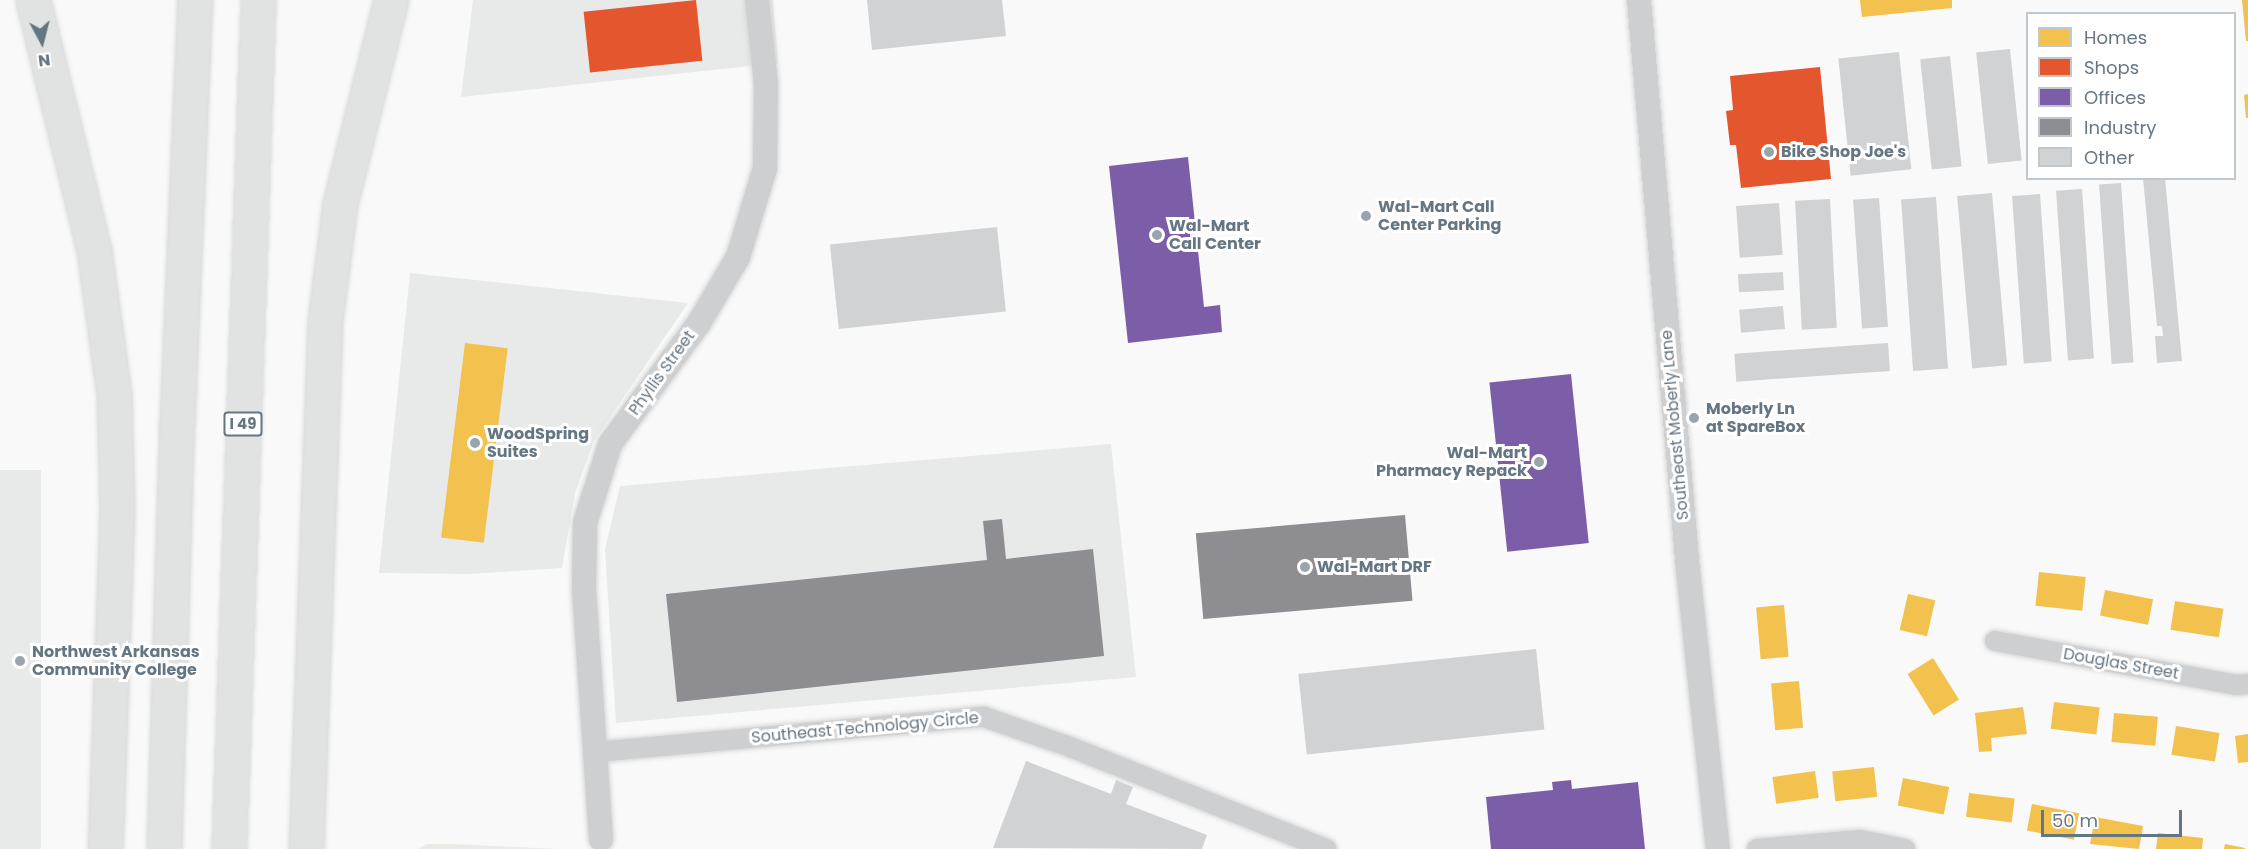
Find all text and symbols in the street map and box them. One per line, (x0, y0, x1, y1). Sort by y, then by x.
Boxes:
north arrow (12, 12, 72, 72)
legend (2026, 12, 2236, 180)
text: Homes (2084, 25, 2147, 50)
text: N (37, 48, 52, 73)
text: Shops (2084, 55, 2139, 80)
text: Offices (2084, 85, 2146, 110)
text: Industry (2084, 115, 2156, 140)
place label: Bike Shop Joe's (1781, 142, 1906, 162)
marker: Bike Shop Joe's (1762, 145, 1776, 159)
text: Other (2084, 145, 2134, 170)
place label: Wal-Mart Call Center Parking (1378, 197, 1501, 235)
marker: Wal-Mart Call Center Parking (1359, 209, 1373, 223)
place label: Wal-Mart Call Center (1169, 216, 1261, 254)
marker: Wal-Mart Call Center (1150, 228, 1164, 242)
street label: Phyllis Street (625, 327, 699, 419)
street label: Southeast Moberly Lane (1657, 329, 1693, 521)
place label: Moberly Ln at SpareBox (1706, 399, 1805, 437)
marker: Moberly Ln at SpareBox (1687, 411, 1701, 425)
road number: I 49 (224, 412, 262, 436)
place label: WoodSpring Suites (487, 424, 589, 462)
marker: WoodSpring Suites (468, 436, 482, 450)
place label: Wal-Mart Pharmacy Repack (1376, 443, 1527, 481)
marker: Wal-Mart Pharmacy Repack (1532, 455, 1546, 469)
place label: Wal-Mart DRF (1317, 557, 1432, 577)
marker: Wal-Mart DRF (1298, 560, 1312, 574)
place label: Northwest Arkansas Community College (32, 642, 200, 680)
street label: Douglas Street (2062, 644, 2180, 684)
marker: Northwest Arkansas Community College (13, 654, 27, 668)
street label: Southeast Technology Circle (750, 708, 980, 748)
scale bar (2044, 798, 2185, 836)
text: 50 m (2052, 808, 2098, 833)

